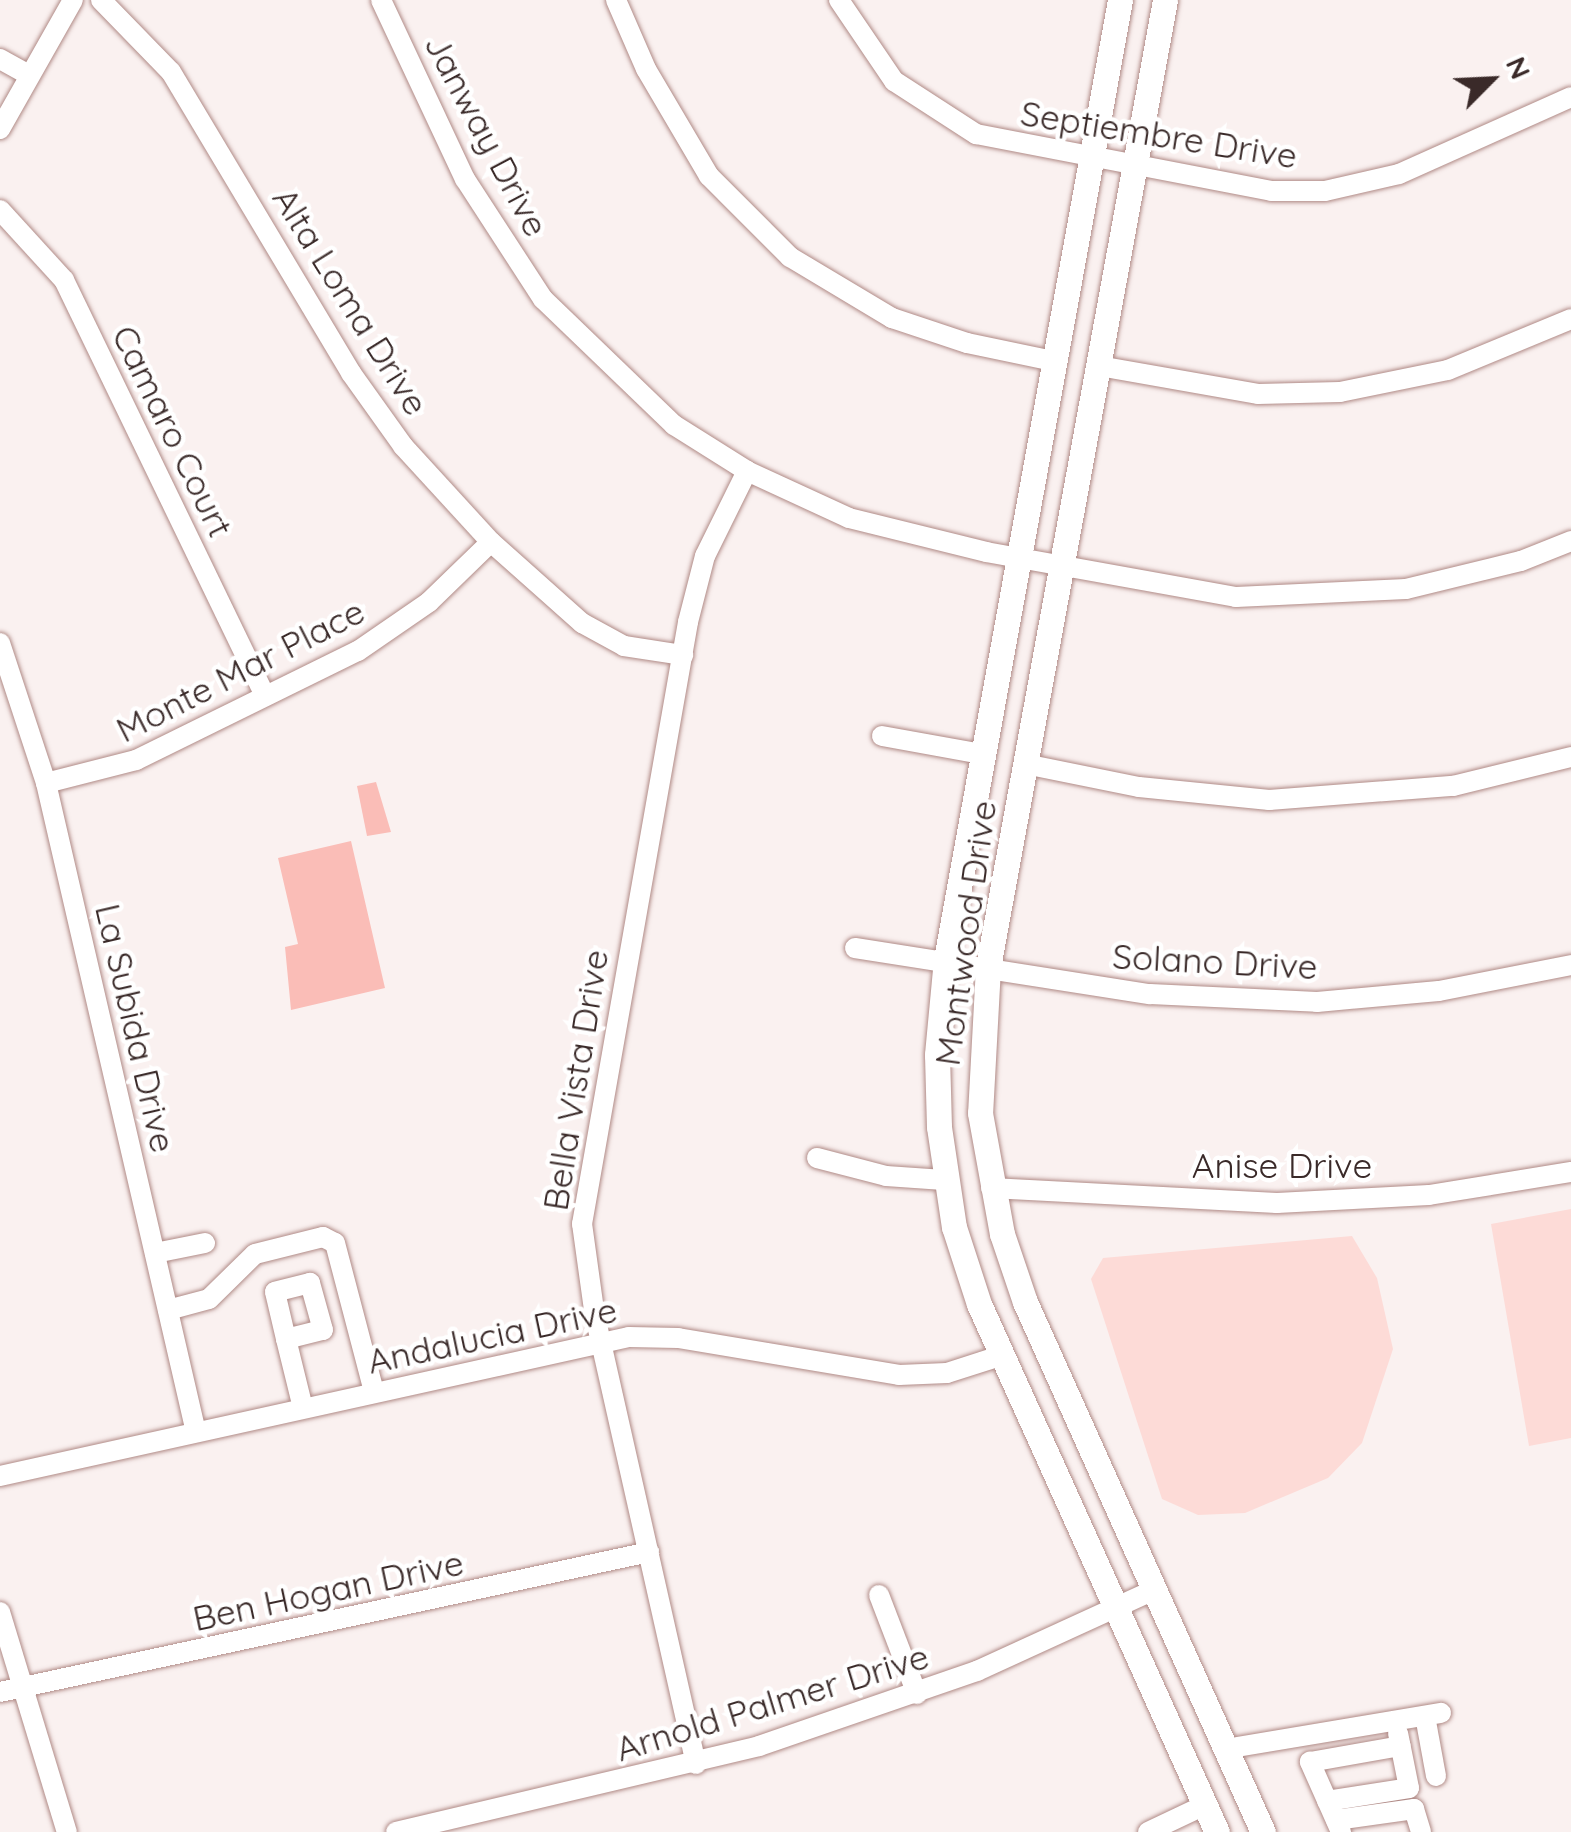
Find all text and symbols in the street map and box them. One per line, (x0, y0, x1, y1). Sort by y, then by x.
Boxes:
street label: Janway Drive (416, 27, 558, 243)
north arrow (1441, 30, 1541, 130)
text: N (1499, 51, 1539, 84)
street label: Septiembre Drive (1018, 91, 1300, 177)
street label: Alta Loma Drive (264, 180, 438, 422)
street label: Camaro Court (104, 319, 242, 543)
street label: Monte Mar Place (109, 589, 371, 751)
street label: Montwood Drive (926, 798, 1004, 1068)
street label: La Subida Drive (87, 900, 185, 1156)
street label: Solano Drive (1111, 935, 1319, 987)
street label: Bella Vista Drive (534, 947, 616, 1213)
street label: Anise Drive (1192, 1144, 1372, 1186)
street label: Andalucia Drive (364, 1288, 620, 1382)
street label: Ben Hogan Drive (189, 1541, 467, 1639)
street label: Arnold Palmer Drive (611, 1634, 933, 1770)

